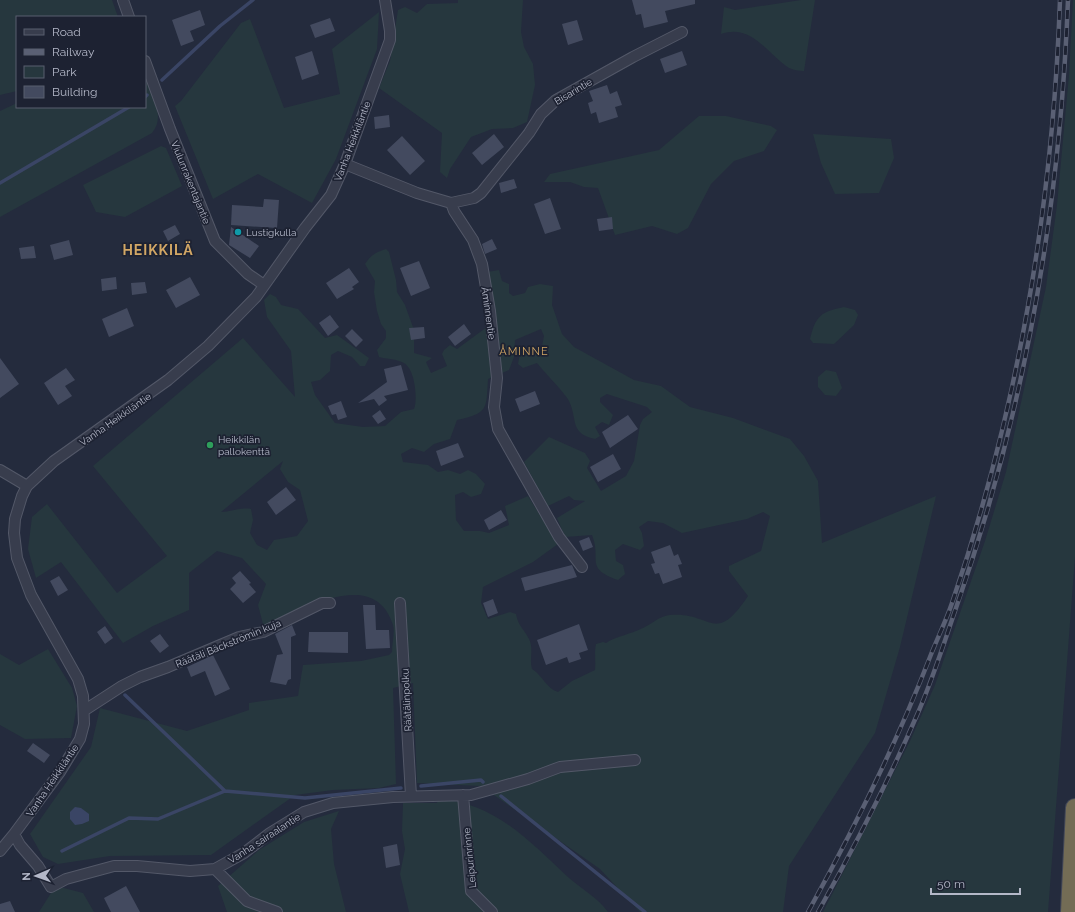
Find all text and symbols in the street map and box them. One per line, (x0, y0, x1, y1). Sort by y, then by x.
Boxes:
legend (16, 16, 146, 108)
text: Road (52, 25, 81, 39)
text: Railway (52, 45, 95, 59)
text: Park (52, 65, 77, 79)
street label: Bisarintie (552, 76, 594, 107)
text: Building (52, 85, 98, 99)
street label: Vanha Heikkiläntie (332, 99, 373, 183)
street label: Viulunrakentajantie (169, 139, 212, 225)
marker: Lustigkulla (233, 227, 243, 237)
place label: Lustigkulla (246, 227, 296, 238)
district label: HEIKKILÄ (122, 241, 194, 258)
street label: Åminnentie (479, 286, 498, 340)
district label: ÅMINNE (499, 344, 549, 358)
street label: Vanha Heikkiläntie (77, 390, 153, 448)
place label: Heikkilän pallokenttä (218, 434, 270, 457)
marker: Heikkilän pallokenttä (205, 440, 215, 450)
street label: Räätäli Bäckströmin kuja (174, 617, 282, 670)
street label: Räätälinpolku (399, 668, 414, 732)
street label: Vanha Heikkiläntie (24, 742, 81, 819)
street label: Vanha sairaalantie (226, 811, 302, 866)
street label: Leipurinrinne (461, 827, 478, 889)
north arrow (16, 856, 56, 896)
scale bar (931, 870, 1020, 896)
text: N (20, 872, 33, 881)
text: 50 m (937, 877, 965, 891)

